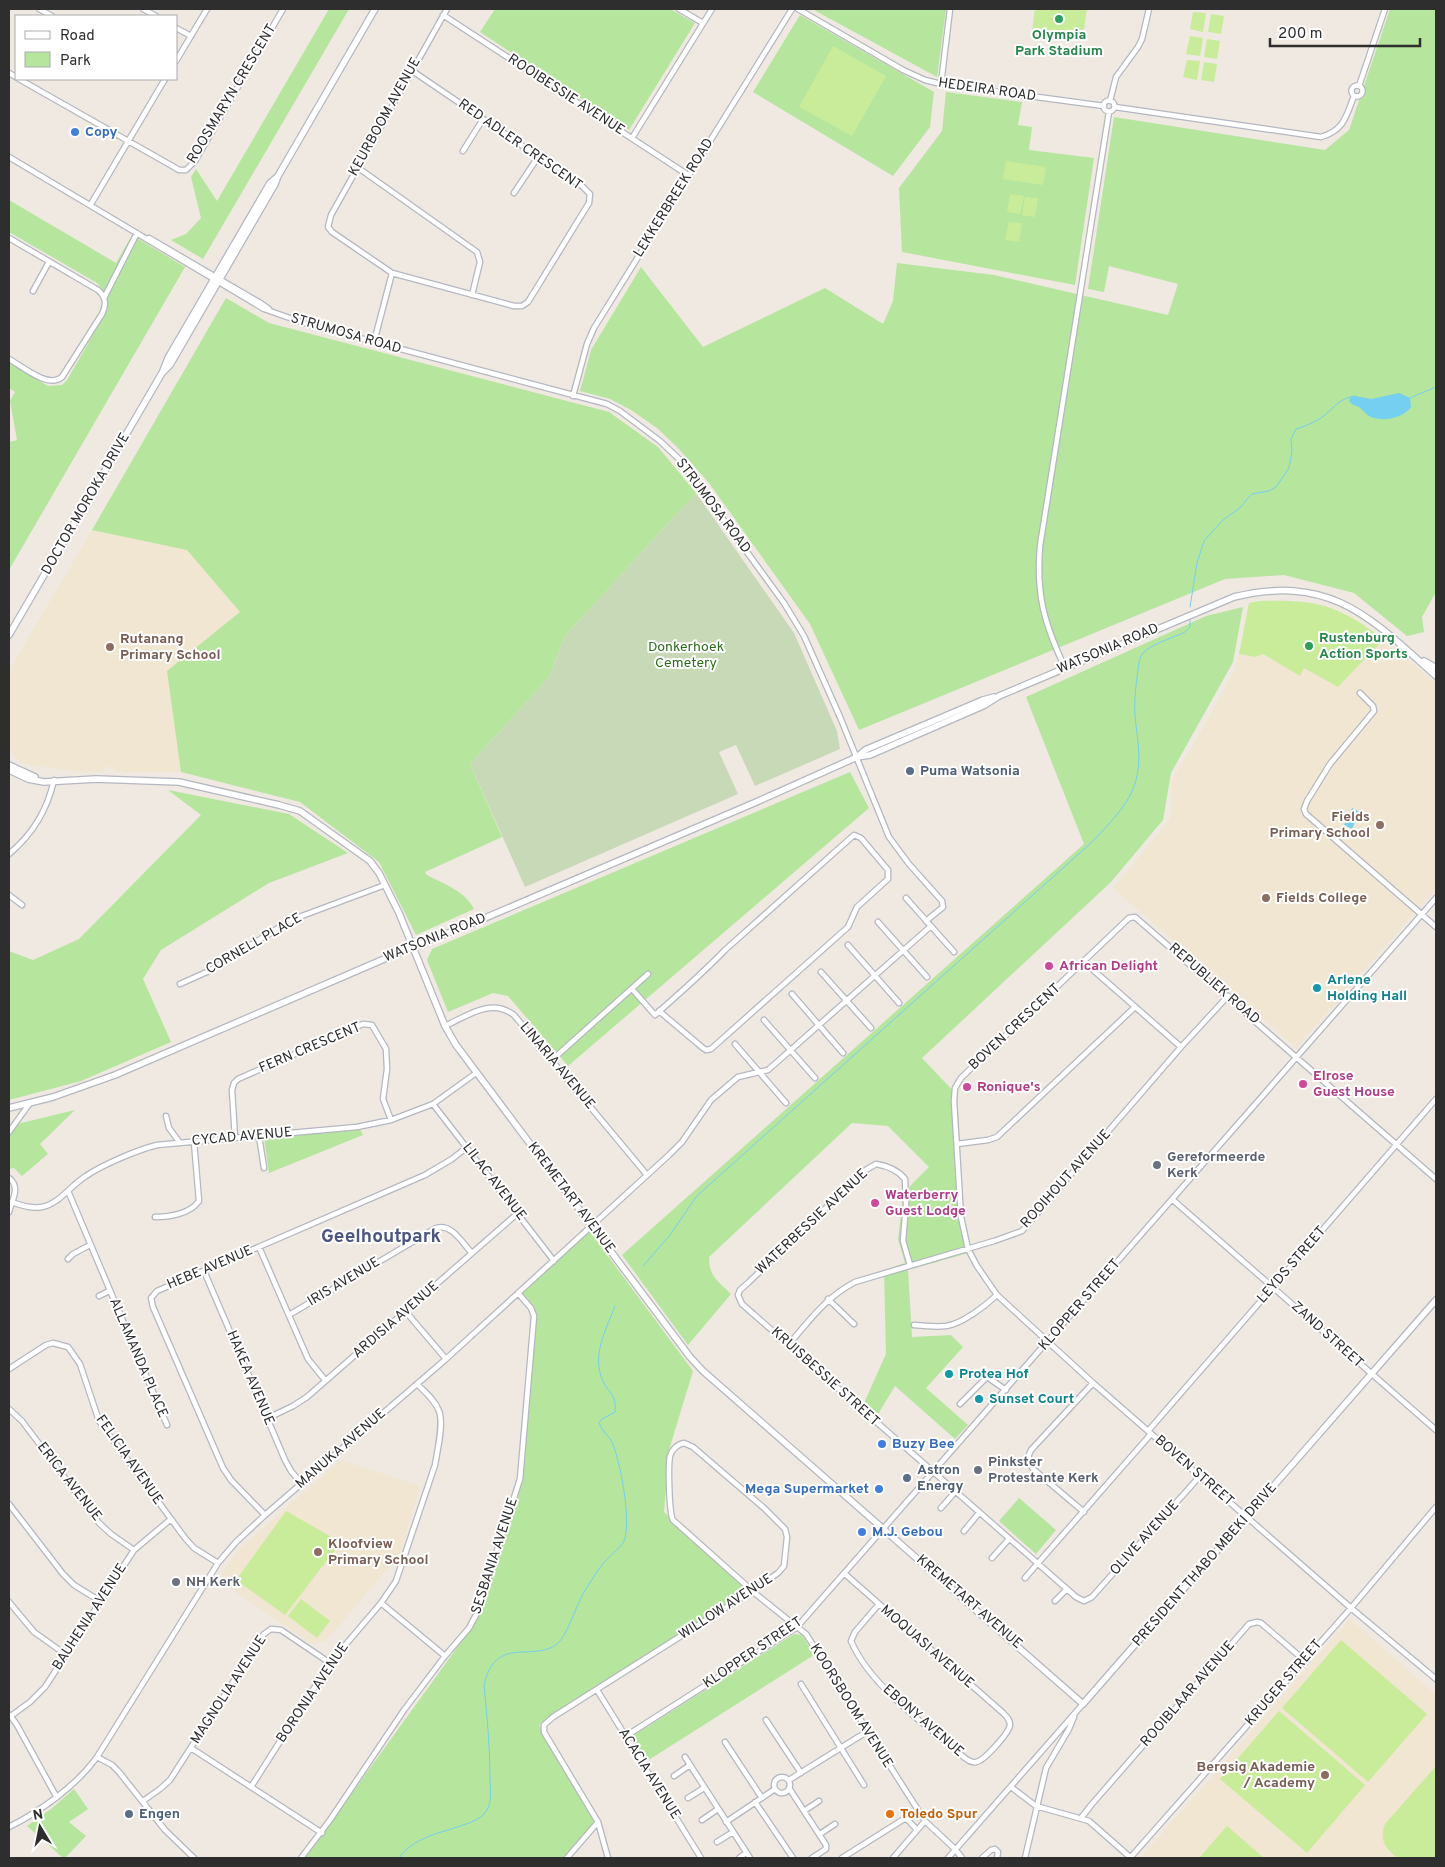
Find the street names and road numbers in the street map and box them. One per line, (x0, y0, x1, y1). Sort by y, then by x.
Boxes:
street label: ROOSMARYN CRESCENT (184, 21, 280, 167)
street label: ROOIBESSIE AVENUE (504, 51, 628, 139)
street label: KEURBOOM AVENUE (345, 55, 425, 179)
street label: HEDEIRA ROAD (937, 75, 1037, 105)
street label: RED ADLER CRESCENT (455, 96, 585, 194)
street label: LEKKERBREEK ROAD (630, 135, 718, 261)
street label: STRUMOSA ROAD (289, 310, 403, 358)
street label: DOCTOR MOROKA DRIVE (38, 430, 134, 578)
street label: STRUMOSA ROAD (672, 455, 754, 557)
street label: WATSONIA ROAD (1054, 620, 1162, 678)
street label: CORNELL PLACE (203, 910, 305, 978)
street label: WATSONIA ROAD (381, 910, 489, 966)
street label: REPUBLIEK ROAD (1165, 940, 1263, 1028)
street label: BOVEN CRESCENT (966, 980, 1064, 1074)
street label: FERN CRESCENT (257, 1019, 363, 1077)
street label: LINARIA AVENUE (516, 1019, 598, 1113)
street label: CYCAD AVENUE (191, 1124, 293, 1150)
street label: ROOIHOUT AVENUE (1017, 1126, 1115, 1232)
street label: KREMETART AVENUE (524, 1139, 618, 1257)
street label: LILAC AVENUE (458, 1140, 530, 1224)
street label: WATERBESSIE AVENUE (752, 1166, 872, 1278)
street label: LEYDS STREET (1254, 1223, 1330, 1307)
street label: HEBE AVENUE (165, 1242, 255, 1294)
street label: IRIS AVENUE (305, 1254, 383, 1310)
street label: KLOPPER STREET (1035, 1256, 1125, 1354)
street label: ARDISIA AVENUE (349, 1278, 443, 1362)
street label: ALLAMANDA PLACE (105, 1295, 171, 1421)
street label: ZAND STREET (1287, 1298, 1367, 1372)
street label: KRUISBESSIE STREET (767, 1324, 883, 1430)
street label: HAKEA AVENUE (222, 1328, 278, 1428)
street label: MANUKA AVENUE (292, 1405, 390, 1493)
street label: FELICIA AVENUE (92, 1412, 166, 1508)
street label: BOVEN STREET (1151, 1432, 1237, 1510)
street label: ERICA AVENUE (33, 1439, 105, 1525)
street label: PRESIDENT THABO MBEKI DRIVE (1129, 1480, 1281, 1650)
street label: SESBANIA AVENUE (468, 1496, 522, 1616)
street label: OLIVE AVENUE (1107, 1497, 1183, 1579)
street label: KREMETART AVENUE (913, 1551, 1025, 1653)
street label: BAUHENIA AVENUE (49, 1560, 131, 1674)
street label: WILLOW AVENUE (676, 1570, 776, 1644)
street label: MOQUASI AVENUE (877, 1602, 977, 1692)
street label: KLOPPER STREET (700, 1613, 806, 1693)
street label: MAGNOLIA AVENUE (188, 1633, 270, 1747)
street label: KRUGER STREET (1242, 1636, 1326, 1730)
street label: ROOIBLAAR AVENUE (1137, 1637, 1239, 1751)
street label: BORONIA AVENUE (273, 1640, 353, 1746)
street label: KOORSBOOM AVENUE (806, 1641, 896, 1771)
street label: EBONY AVENUE (879, 1681, 967, 1761)
street label: ACACIA AVENUE (614, 1725, 684, 1823)

